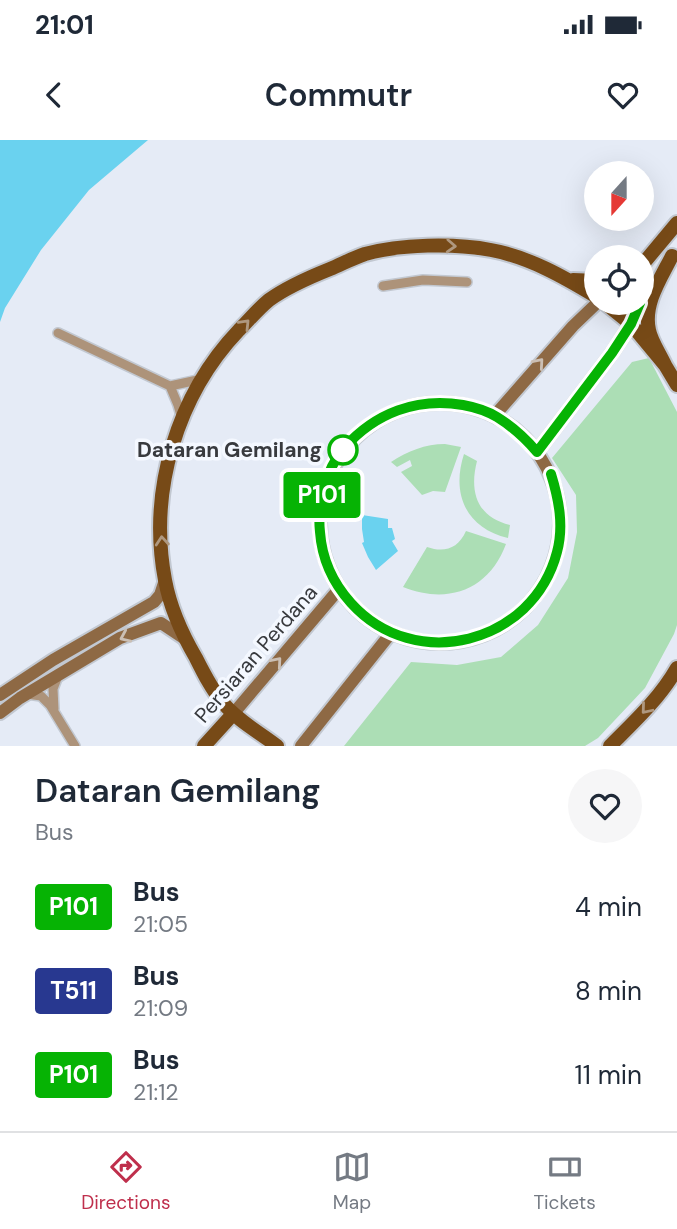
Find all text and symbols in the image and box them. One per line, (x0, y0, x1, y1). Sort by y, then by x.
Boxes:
text: 21:01 (35, 8, 94, 42)
text: Commutr (265, 74, 412, 116)
icon: back (35, 76, 73, 114)
icon: heart (604, 76, 642, 114)
north arrow (584, 161, 654, 231)
map controls (584, 161, 654, 315)
one-way arrow (446, 239, 457, 254)
button: locate (584, 245, 654, 315)
one-way arrow (236, 320, 249, 333)
one-way arrow (531, 359, 543, 372)
marker: Dataran Gemilang (328, 435, 358, 465)
place label: Dataran Gemilang (137, 436, 322, 464)
line badge: P101 (273, 472, 371, 518)
text: P101 (297, 479, 347, 510)
one-way arrow (155, 535, 170, 546)
street label: Persiaran Perdana (188, 579, 324, 729)
one-way arrow (120, 629, 132, 643)
one-way arrow (269, 657, 281, 670)
one-way arrow (642, 701, 654, 714)
text: Dataran Gemilang (35, 769, 321, 812)
button: heart (568, 769, 642, 843)
text: Bus (35, 817, 74, 847)
text: Bus (133, 875, 180, 909)
text: 4 min (575, 890, 642, 924)
text: P101 (49, 891, 98, 922)
text: 21:05 (133, 909, 188, 939)
text: Bus (133, 959, 179, 993)
text: 8 min (575, 974, 642, 1008)
text: T511 (50, 975, 97, 1006)
text: 21:09 (133, 993, 188, 1023)
text: Bus (133, 1043, 180, 1077)
text: 11 min (575, 1058, 642, 1092)
text: P101 (49, 1059, 98, 1090)
text: 21:12 (133, 1077, 179, 1107)
tab: Directions (81, 1148, 171, 1215)
tab: Map (333, 1148, 371, 1215)
tab: Tickets (533, 1148, 596, 1215)

